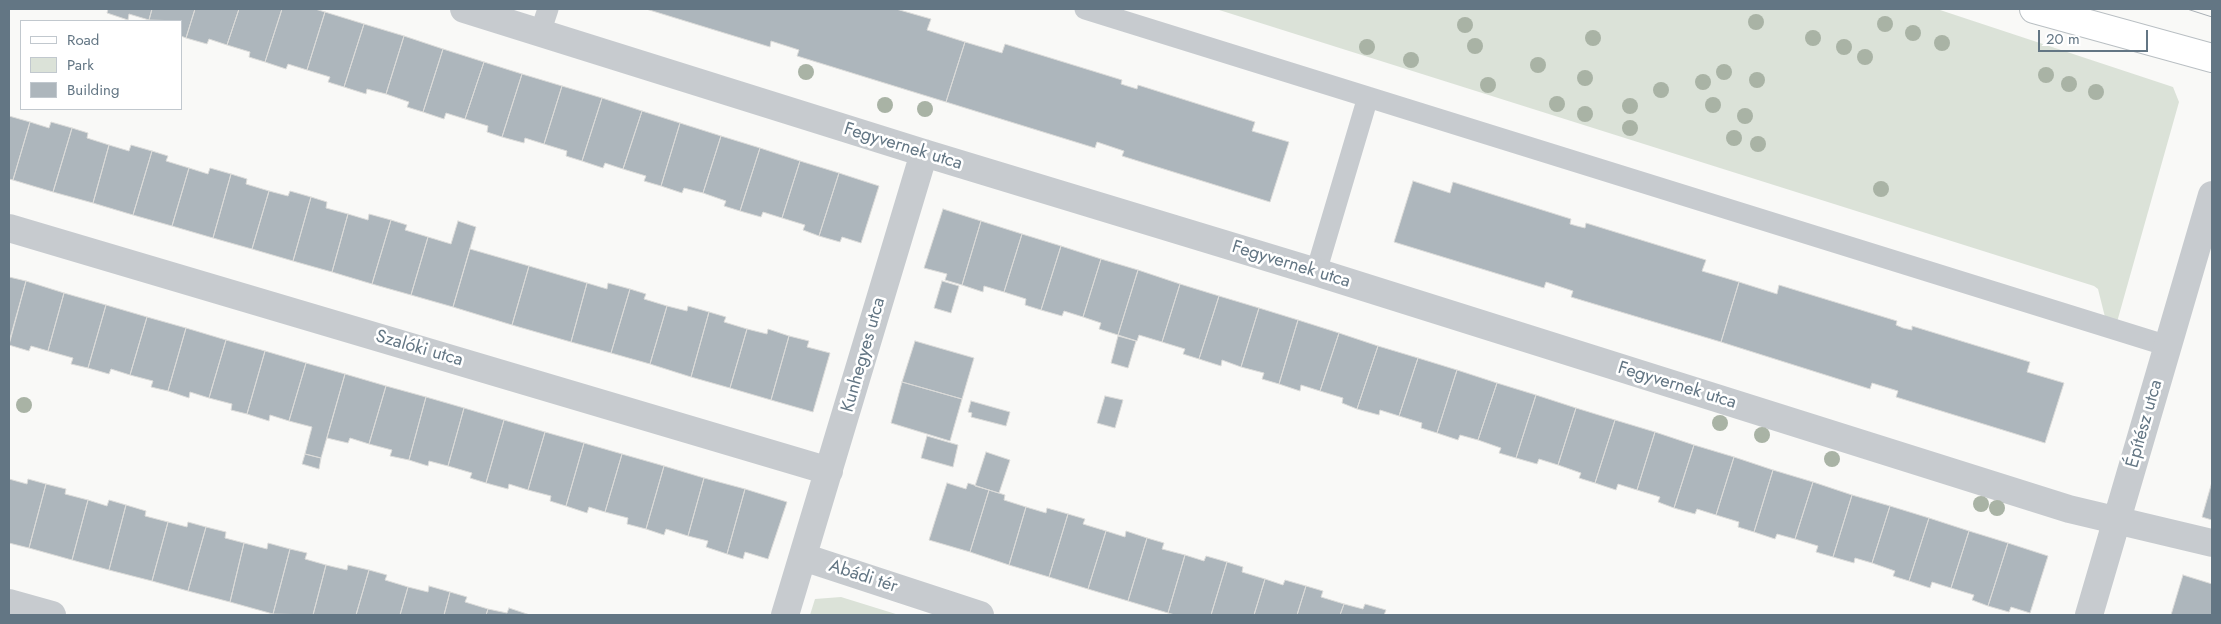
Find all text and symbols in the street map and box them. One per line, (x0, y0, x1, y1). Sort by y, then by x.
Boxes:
legend (20, 20, 182, 110)
scale bar (2041, 20, 2151, 52)
text: 20 m (2046, 28, 2080, 50)
text: Road (67, 29, 99, 51)
text: Park (67, 54, 94, 76)
text: Building (67, 79, 119, 101)
street label: Fegyvernek utca (841, 119, 965, 175)
street label: Fegyvernek utca (1229, 237, 1353, 293)
street label: Kunhegyes utca (837, 295, 891, 415)
street label: Szalóki utca (373, 326, 465, 372)
street label: Fegyvernek utca (1615, 358, 1739, 414)
street label: Építész utca (2122, 378, 2168, 470)
street label: Abádi tér (826, 556, 900, 598)

